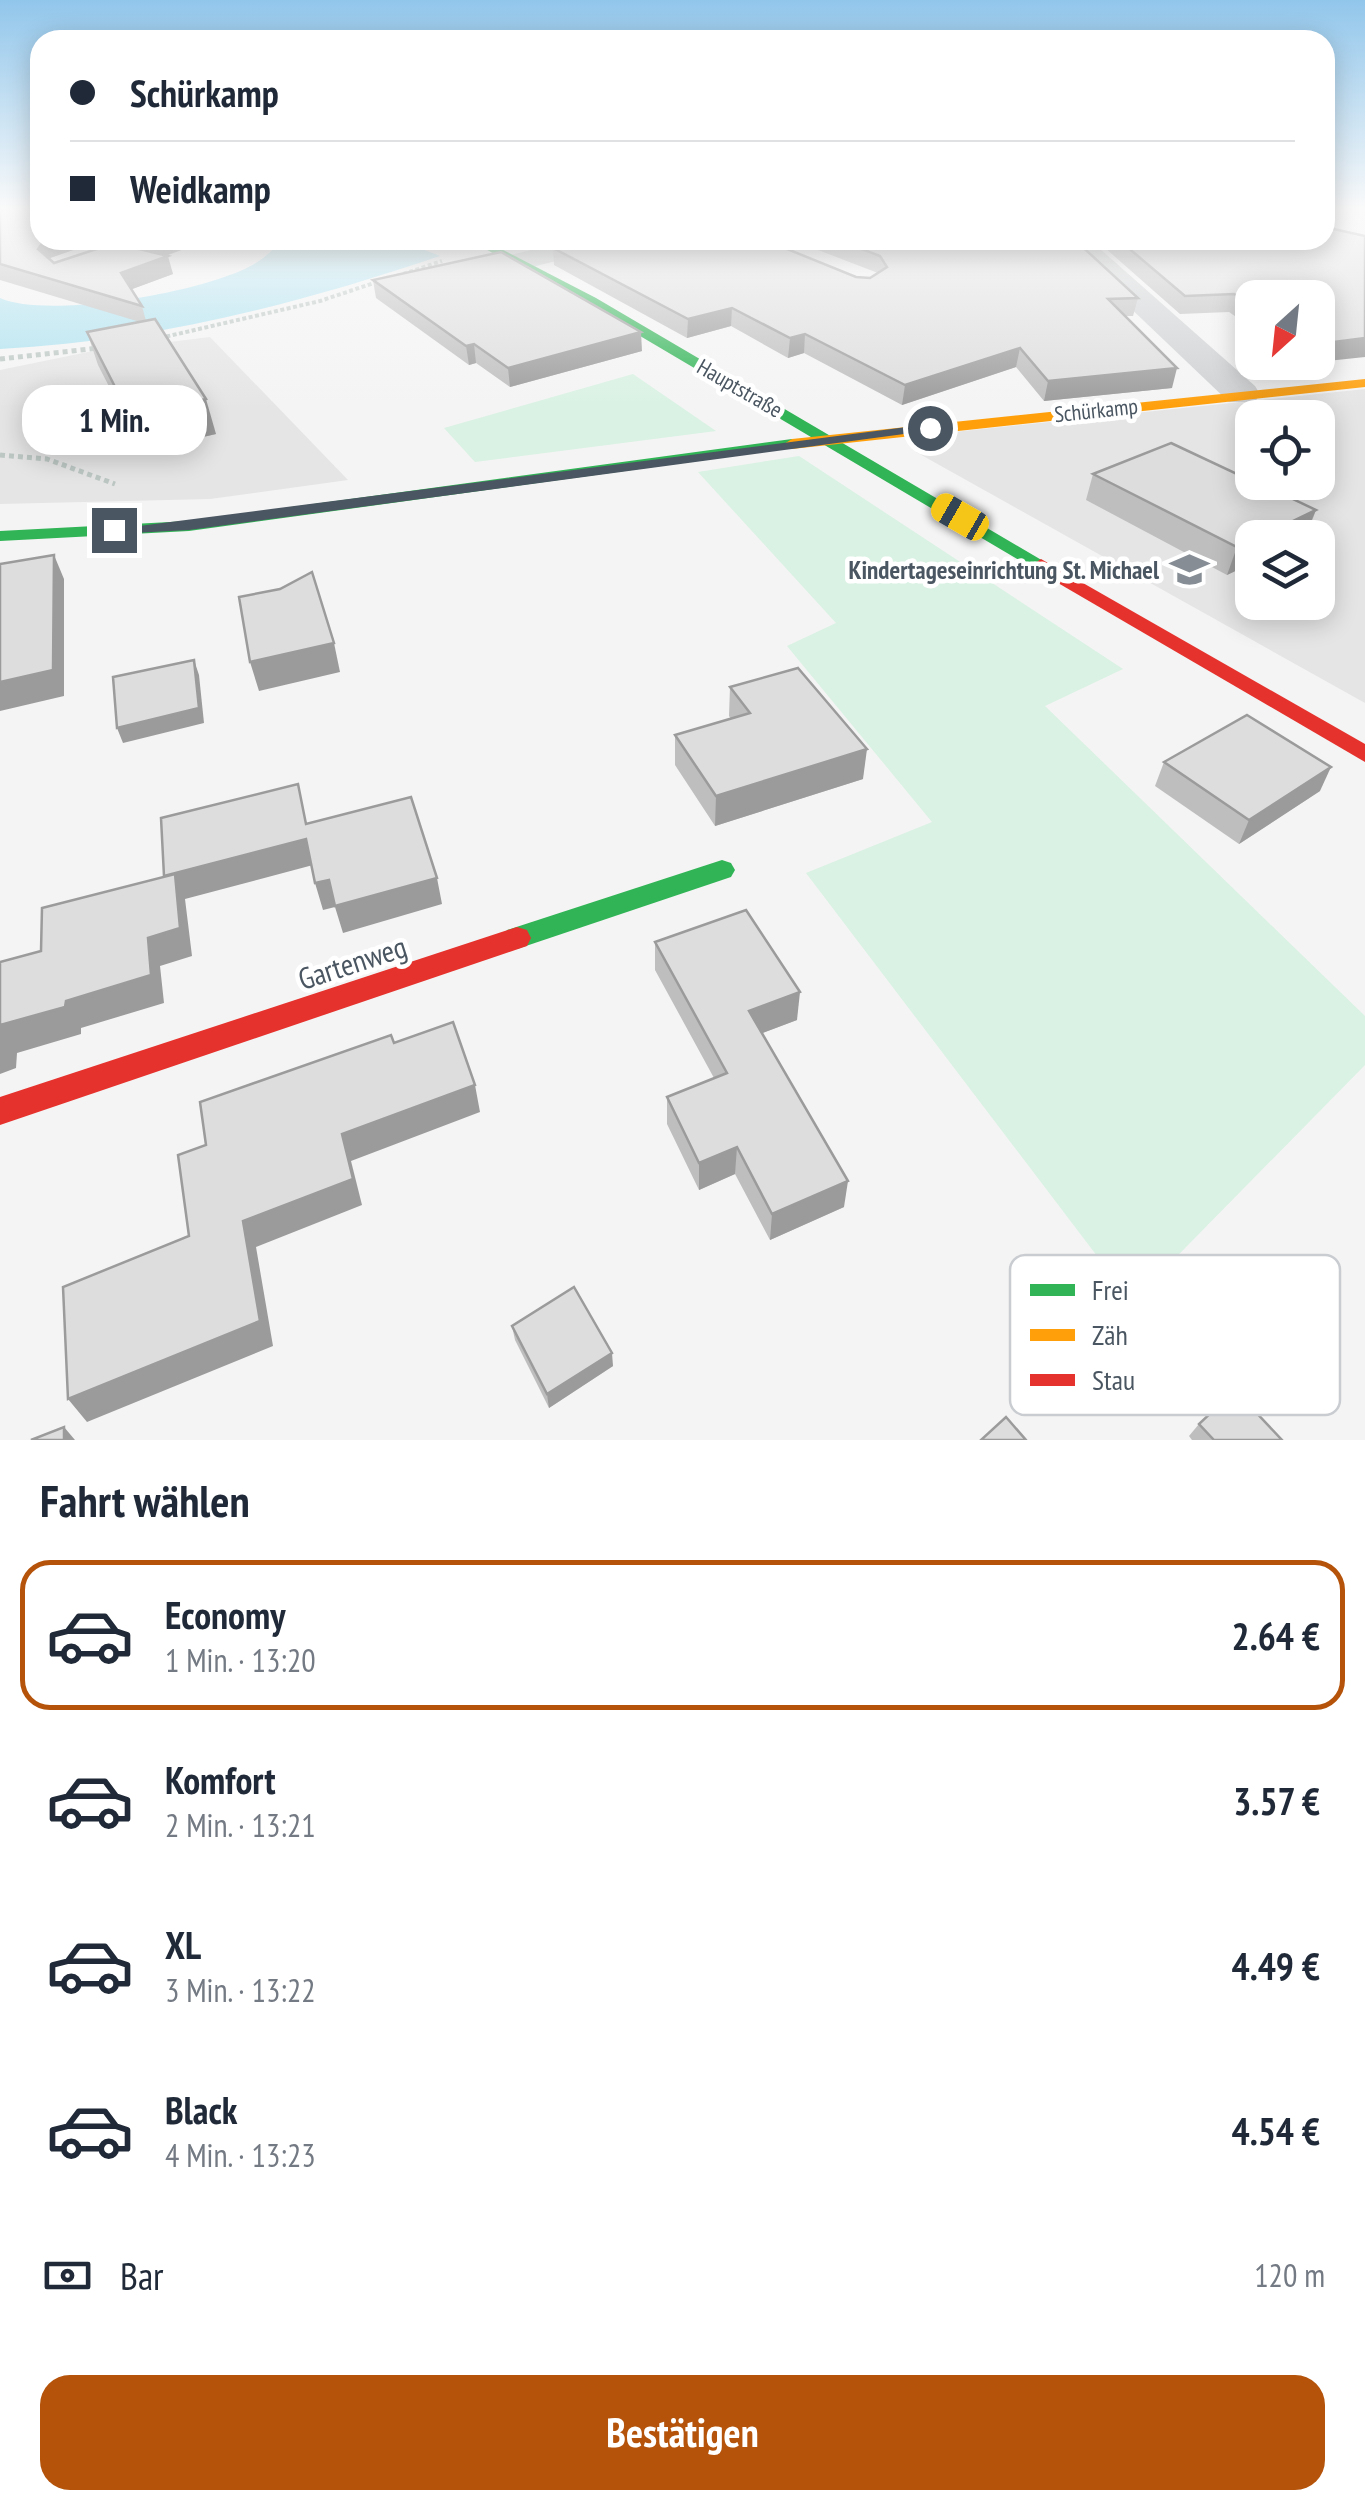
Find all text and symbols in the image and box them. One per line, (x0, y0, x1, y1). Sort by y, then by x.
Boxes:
text: Schürkamp (130, 68, 279, 117)
text: Weidkamp (130, 164, 271, 213)
north arrow (1235, 280, 1335, 380)
map controls (1235, 280, 1335, 620)
street label: Hauptstraße (692, 352, 788, 424)
callout: 1 Min. (22, 385, 206, 455)
street label: Schürkamp (1053, 392, 1139, 428)
text: 1 Min. (79, 399, 150, 441)
button: locate (1235, 400, 1335, 500)
route start (908, 406, 953, 451)
car (927, 489, 993, 545)
route end (92, 508, 137, 553)
button: layers (1235, 520, 1335, 620)
school or university icon: Kindertageseinrichtung St. Michael (1168, 549, 1210, 591)
place label: Kindertageseinrichtung St. Michael (848, 554, 1160, 586)
street label: Gartenweg (293, 926, 411, 998)
legend (1010, 1255, 1340, 1415)
text: Frei (1092, 1271, 1129, 1308)
text: Zäh (1092, 1316, 1128, 1353)
text: Stau (1092, 1361, 1135, 1398)
text: Fahrt wählen (40, 1471, 250, 1529)
icon: car (45, 1590, 135, 1680)
text: Economy (165, 1590, 285, 1639)
text: 2.64 € (1231, 1611, 1320, 1660)
text: 1 Min. · 13:20 (165, 1639, 316, 1681)
icon: car (45, 1755, 135, 1845)
text: Komfort (165, 1755, 276, 1804)
text: 3.57 € (1233, 1776, 1320, 1825)
text: 2 Min. · 13:21 (165, 1804, 316, 1846)
icon: car (45, 1920, 135, 2010)
text: XL (165, 1920, 201, 1969)
text: 4.49 € (1231, 1941, 1320, 1990)
text: 3 Min. · 13:22 (165, 1969, 316, 2011)
icon: car (45, 2085, 135, 2175)
text: Black (165, 2085, 238, 2134)
text: 4.54 € (1231, 2106, 1320, 2155)
text: 4 Min. · 13:23 (165, 2134, 316, 2176)
icon: cash (40, 2248, 95, 2303)
text: Bar (120, 2251, 164, 2300)
text: 120 m (1254, 2254, 1325, 2296)
button: Bestätigen (40, 2375, 1325, 2490)

